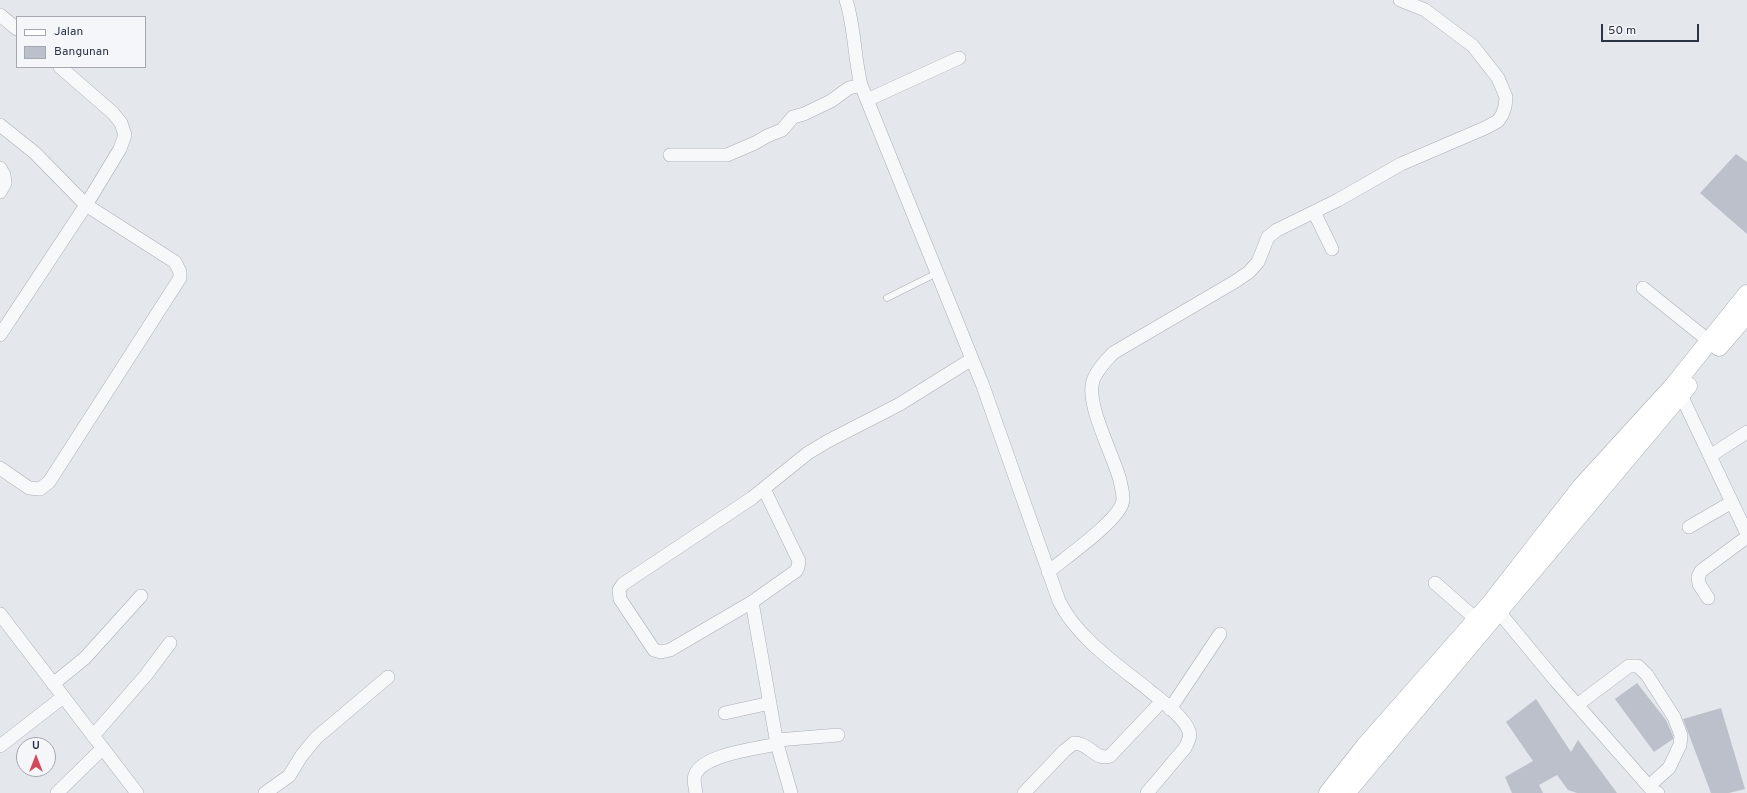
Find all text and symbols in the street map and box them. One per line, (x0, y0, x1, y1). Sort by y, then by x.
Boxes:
legend (16, 16, 146, 68)
scale bar (1603, 16, 1701, 42)
text: 50 m (1608, 23, 1636, 39)
text: Jalan (54, 24, 83, 40)
text: Bangunan (54, 44, 109, 60)
north arrow (16, 737, 56, 777)
text: U (32, 739, 40, 753)

